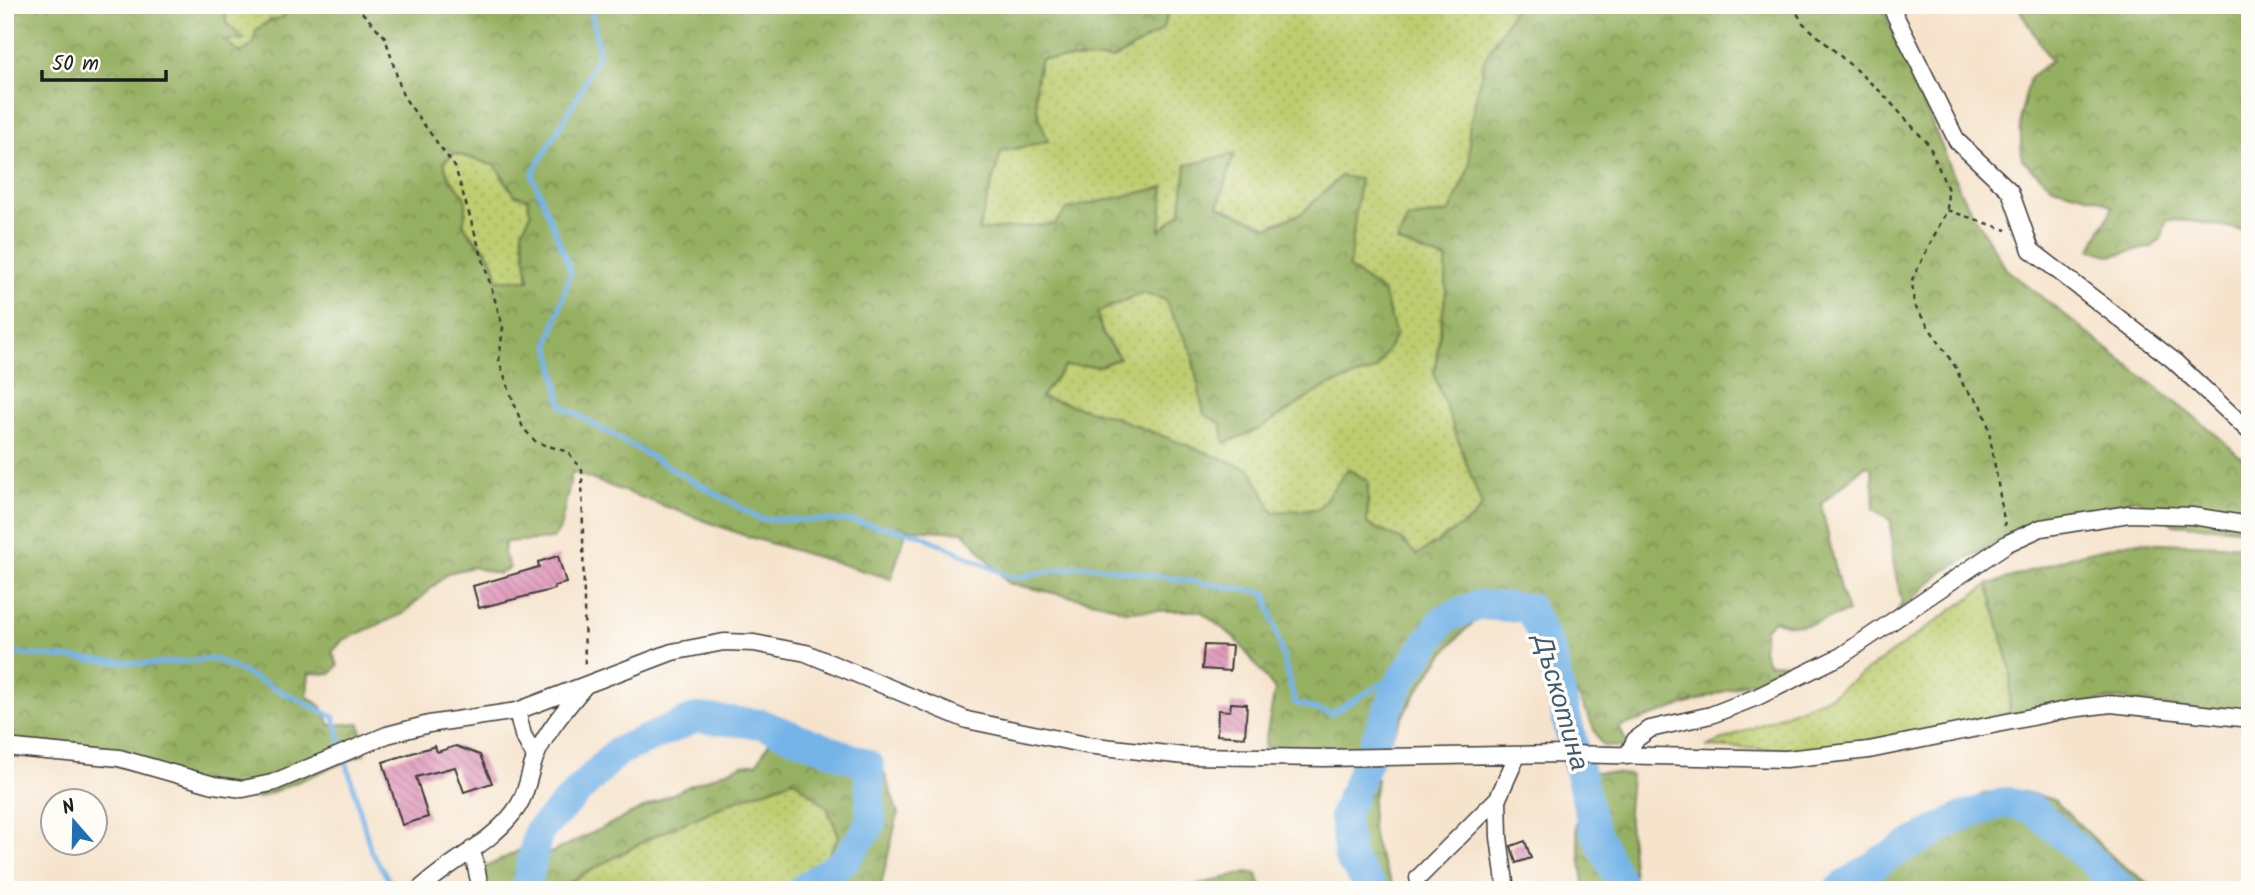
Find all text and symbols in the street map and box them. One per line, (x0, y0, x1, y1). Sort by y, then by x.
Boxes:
scale bar (42, 38, 166, 82)
text: 50 m (52, 48, 99, 81)
water label: Дъскотина (1520, 627, 1599, 776)
north arrow (38, 786, 108, 856)
text: N (58, 792, 80, 824)

